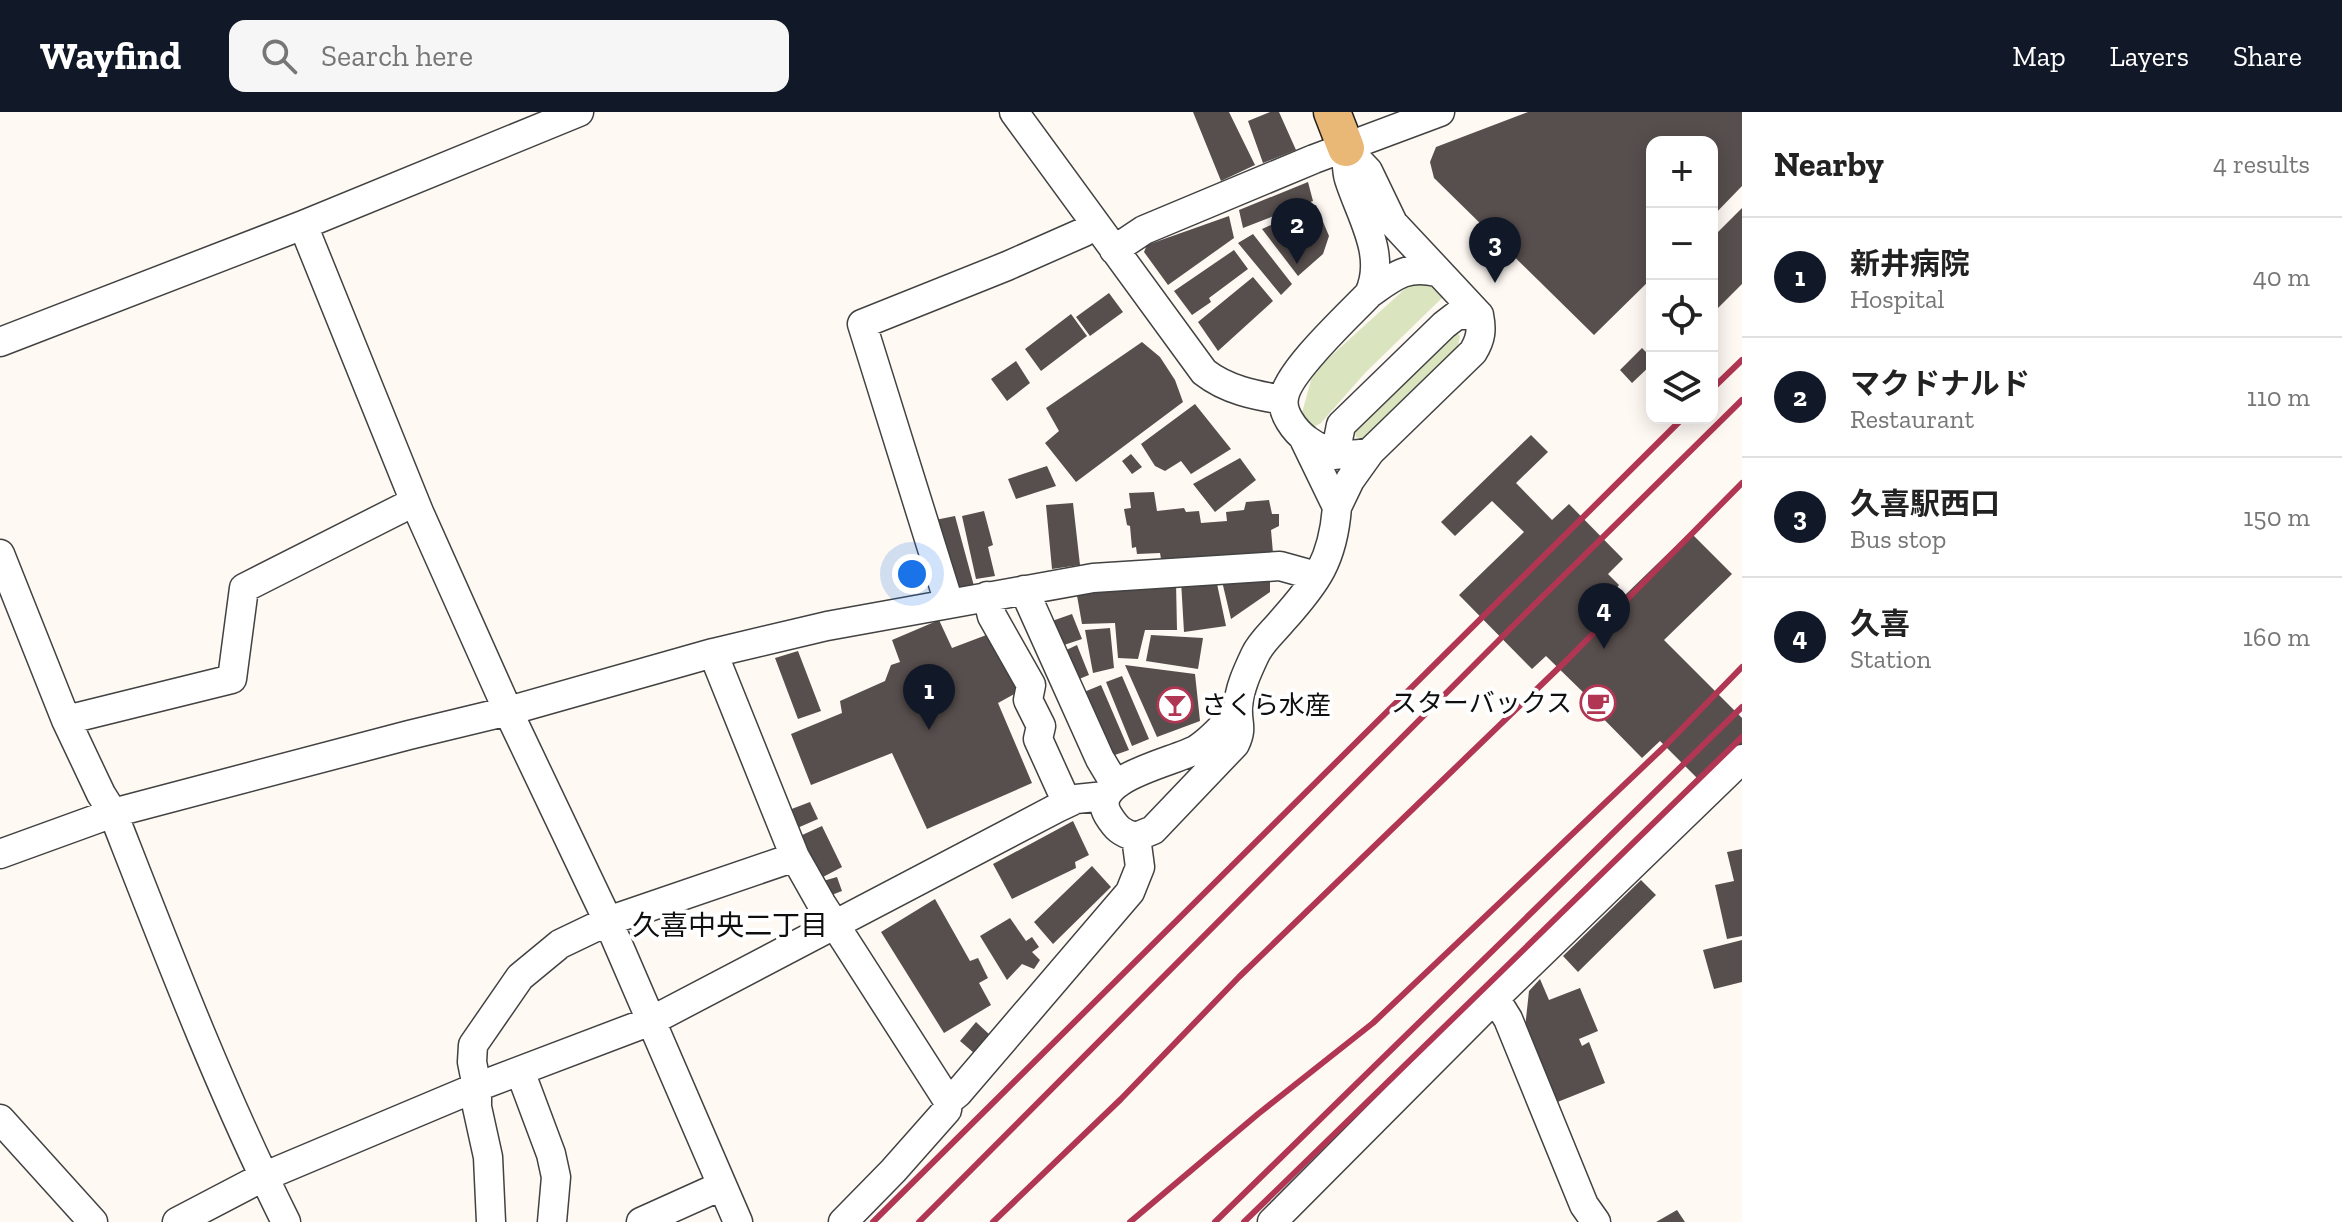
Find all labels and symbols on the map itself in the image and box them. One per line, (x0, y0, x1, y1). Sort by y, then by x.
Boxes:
pin: 2 (1271, 198, 1323, 264)
pin: 3 (1469, 217, 1521, 283)
your location (892, 554, 932, 594)
pin: 4 (1578, 583, 1630, 649)
pin: 1 (903, 664, 955, 730)
cafe icon: スターバックス (1579, 684, 1617, 722)
bar icon: さくら水産 (1156, 686, 1194, 724)
place label: スターバックス (1391, 687, 1572, 719)
place label: さくら水産 (1201, 689, 1331, 721)
district label: 久喜中央二丁目 (632, 909, 828, 942)

